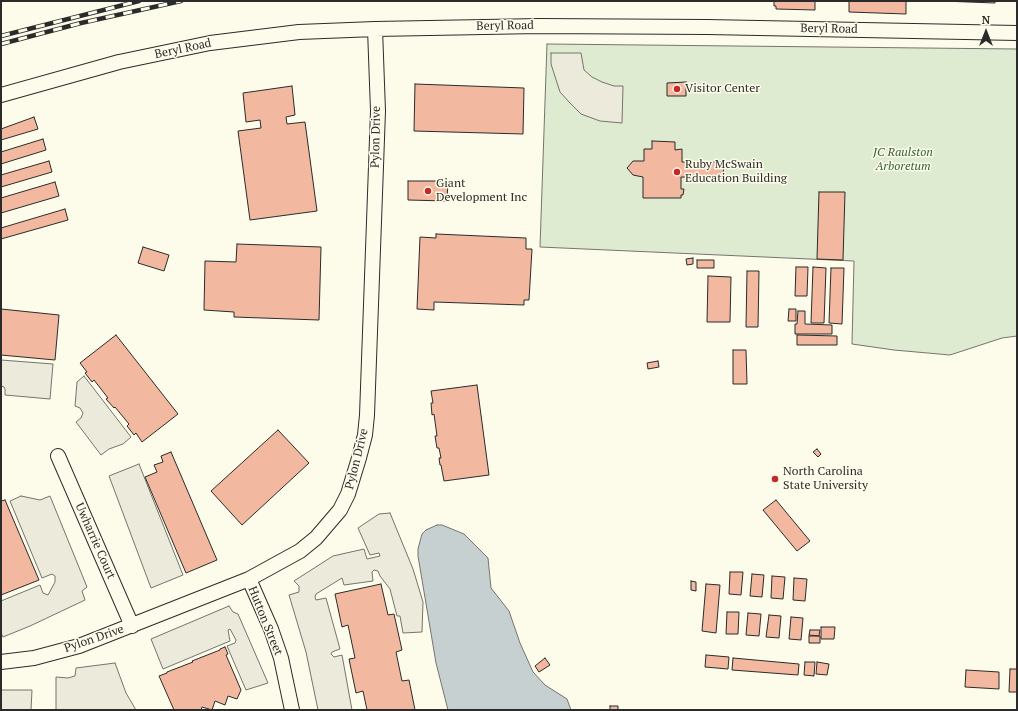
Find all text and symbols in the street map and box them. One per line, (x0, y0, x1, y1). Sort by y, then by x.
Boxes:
north arrow (966, 12, 1006, 52)
text: N (982, 13, 990, 27)
street label: Beryl Road (476, 18, 534, 34)
street label: Beryl Road (800, 21, 858, 37)
street label: Beryl Road (153, 36, 213, 62)
place label: Visitor Center (685, 82, 760, 96)
marker: Visitor Center (672, 84, 682, 94)
street label: Pylon Drive (368, 106, 384, 168)
park label: JC Raulston Arboretum (873, 146, 933, 174)
place label: Ruby McSwain Education Building (685, 158, 787, 186)
marker: Ruby McSwain Education Building (672, 167, 682, 177)
place label: Giant Development Inc (436, 177, 527, 205)
marker: Giant Development Inc (423, 186, 433, 196)
street label: Pylon Drive (342, 427, 372, 491)
place label: North Carolina State University (783, 465, 868, 493)
marker: North Carolina State University (770, 474, 780, 484)
street label: Uwharrie Court (72, 501, 118, 581)
street label: Hutton Street (245, 584, 285, 658)
street label: Pylon Drive (62, 622, 126, 656)

